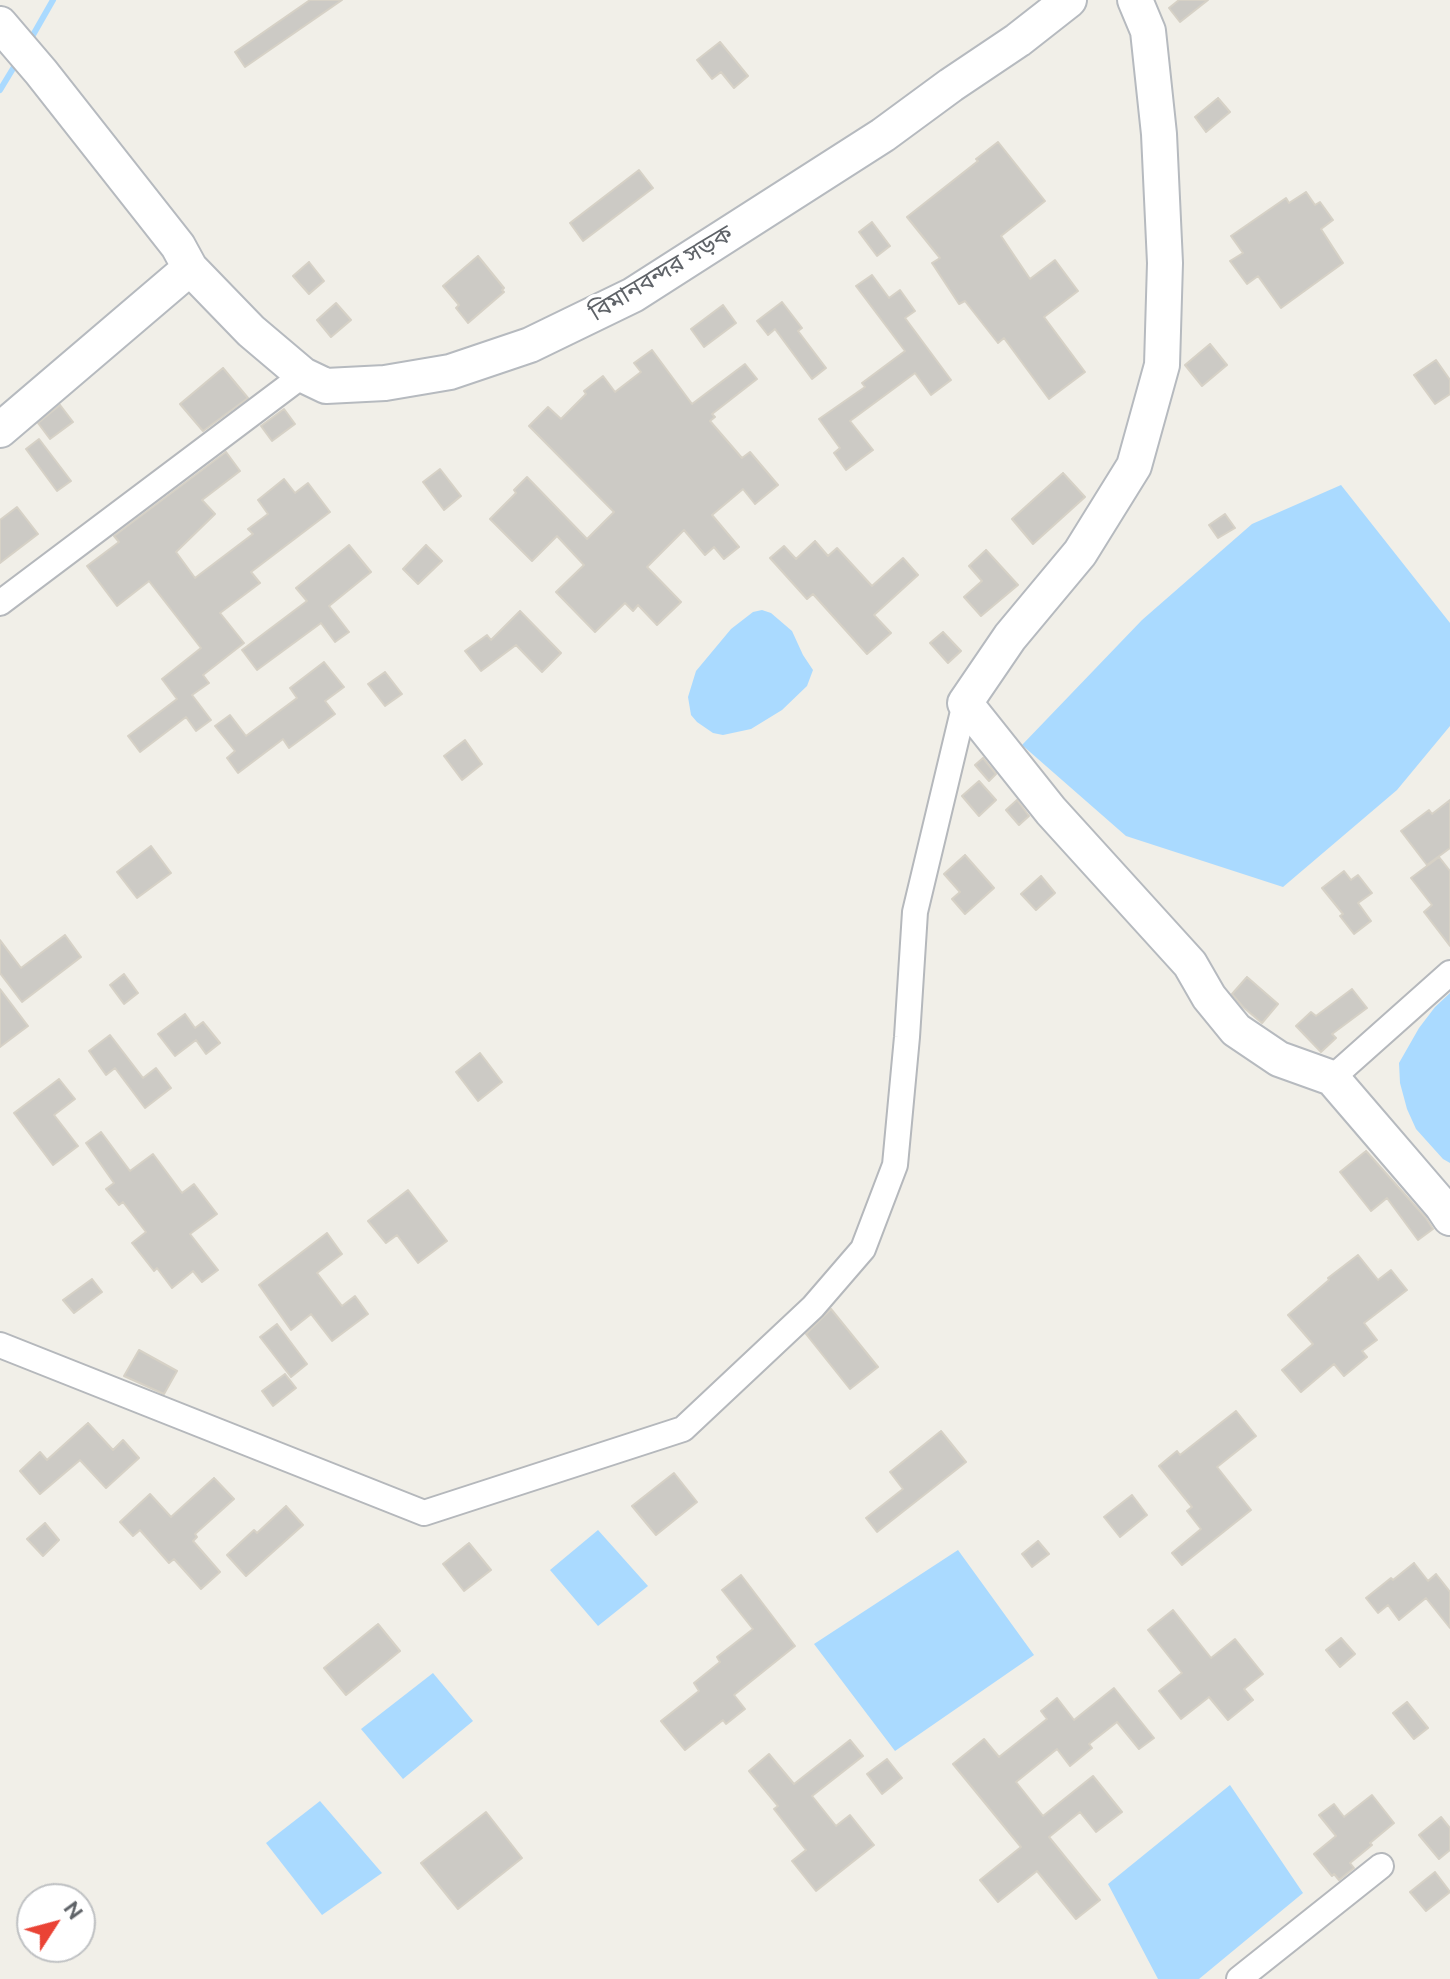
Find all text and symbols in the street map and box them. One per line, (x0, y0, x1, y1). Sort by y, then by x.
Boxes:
street label: বিমানবন্দর সড়ক (584, 219, 738, 327)
north arrow (16, 1883, 96, 1963)
text: N (59, 1896, 89, 1924)

